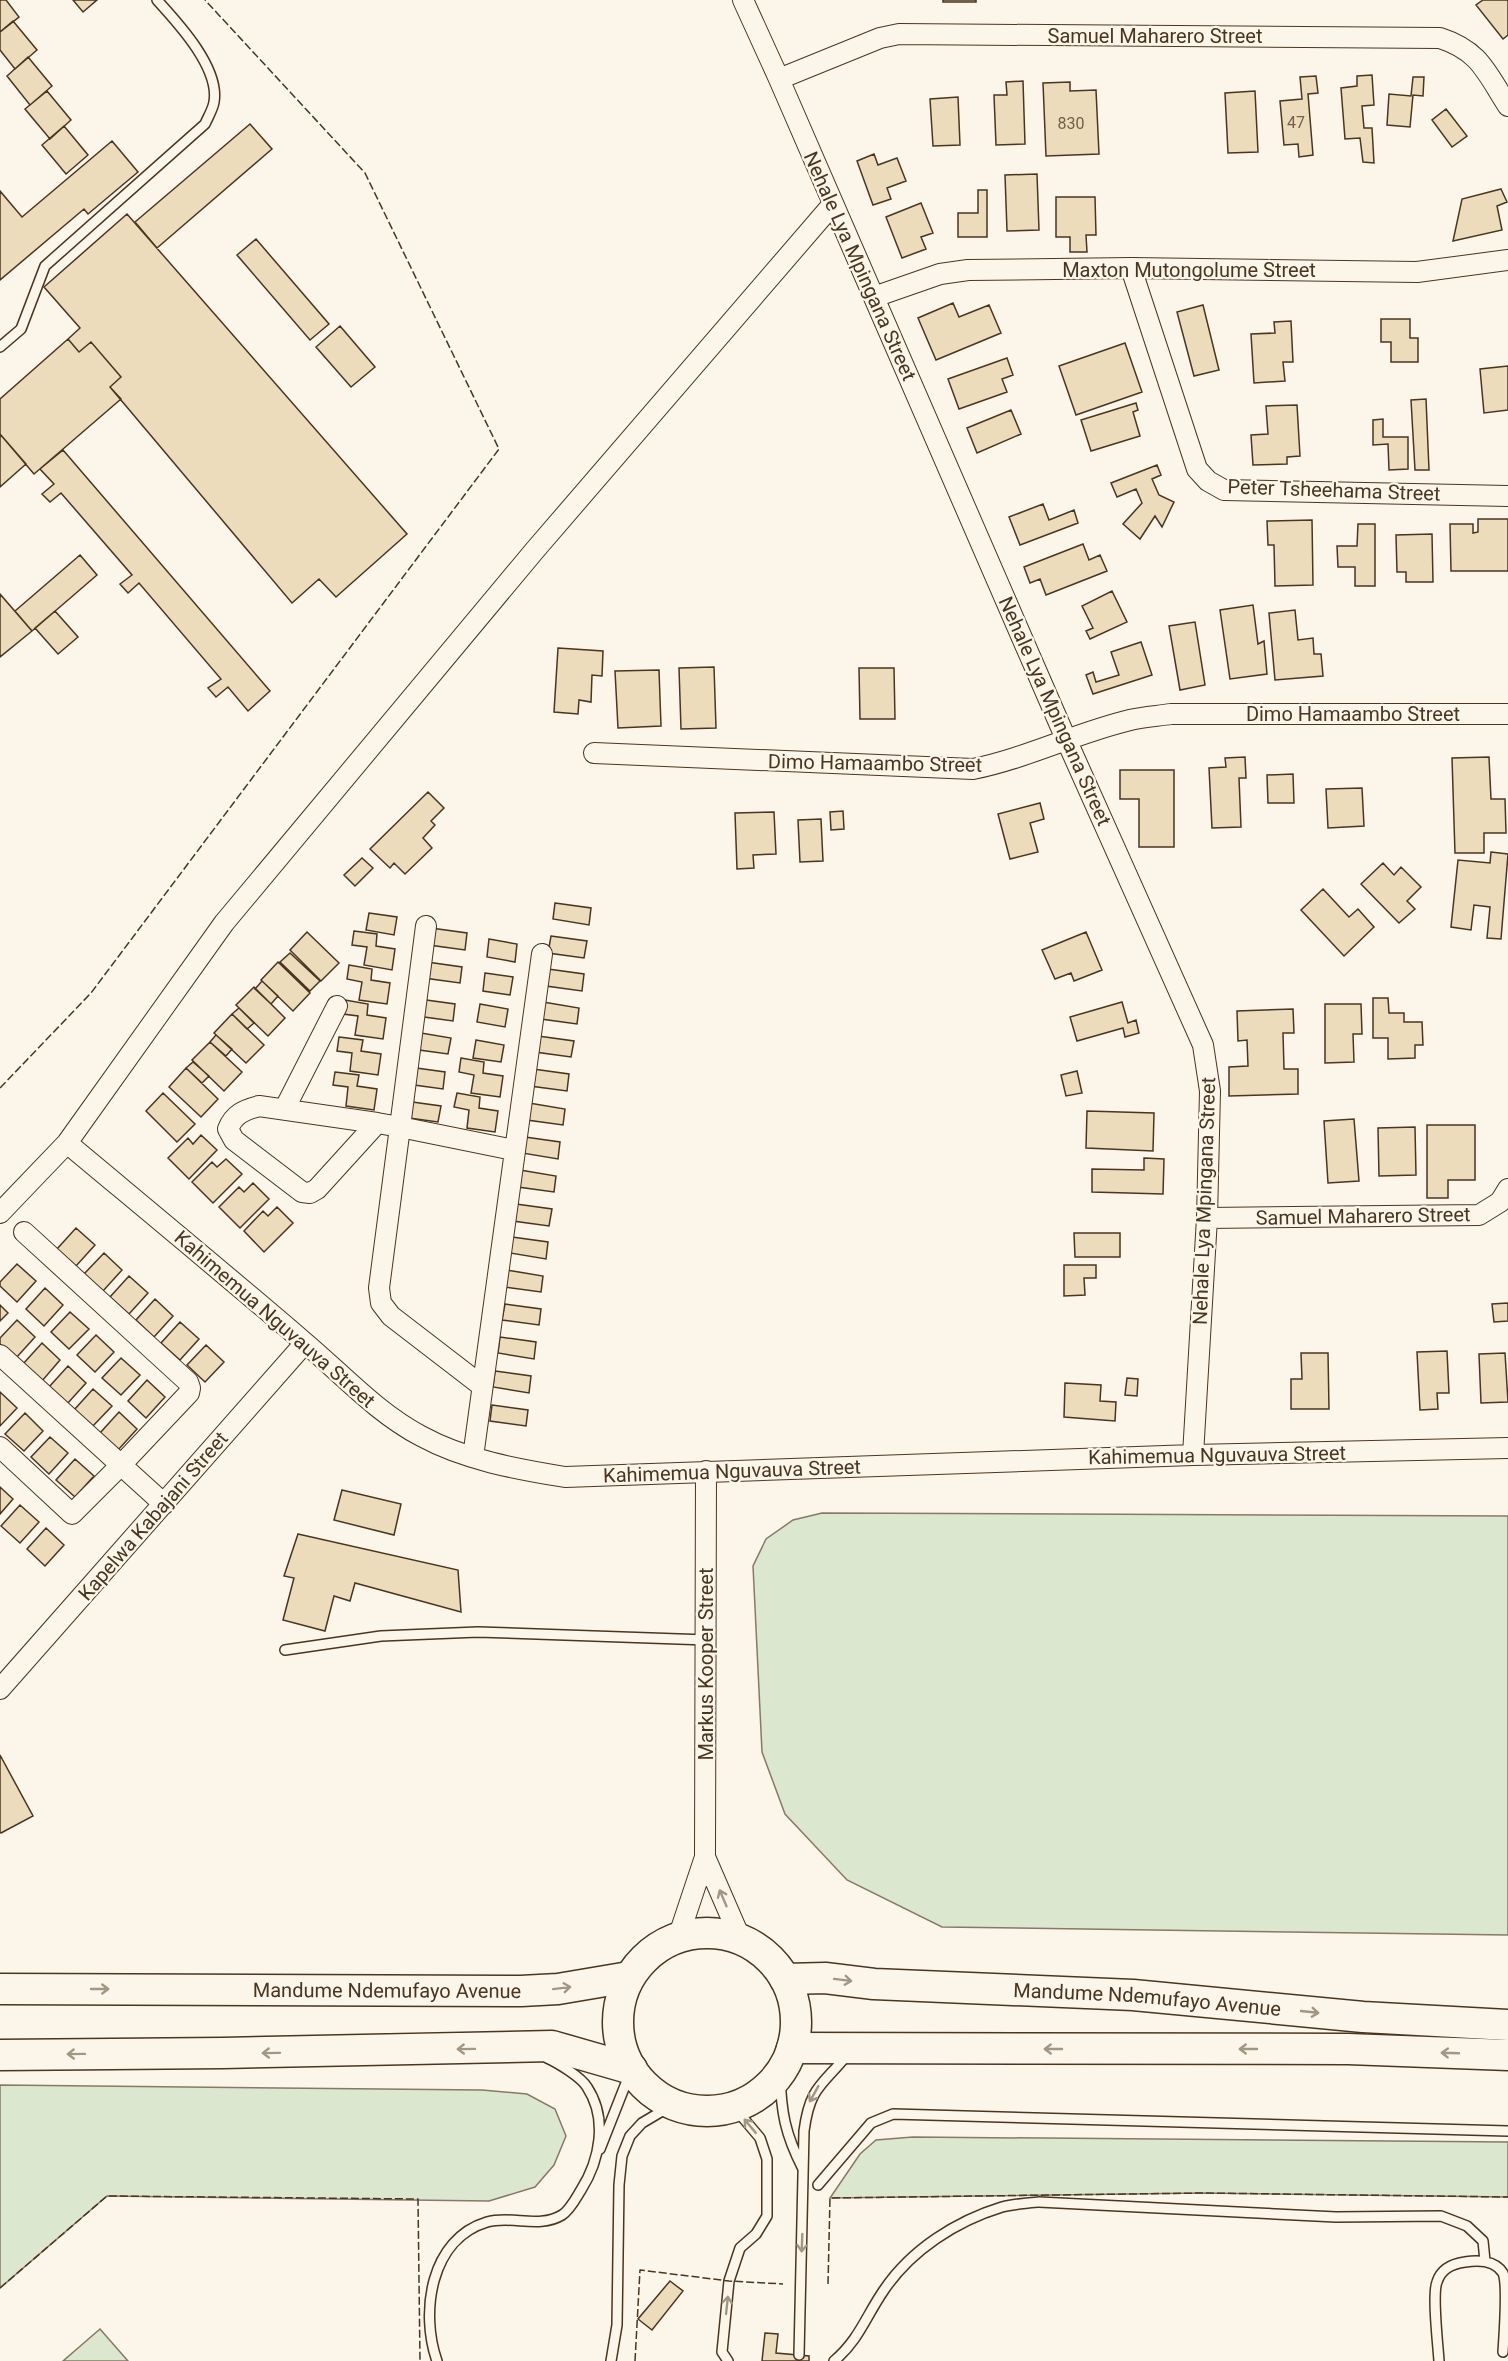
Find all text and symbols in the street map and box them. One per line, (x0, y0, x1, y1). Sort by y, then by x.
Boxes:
street label: Samuel Maharero Street (1048, 24, 1262, 48)
house number: 47 (1287, 113, 1305, 132)
house number: 830 (1058, 114, 1084, 133)
street label: Nehale Lya Mpingana Street (799, 148, 921, 384)
street label: Maxton Mutongolume Street (1062, 258, 1316, 282)
street label: Peter Tsheehama Street (1227, 474, 1441, 506)
street label: Nehale Lya Mpingana Street (994, 593, 1116, 829)
street label: Dimo Hamaambo Street (1246, 702, 1460, 726)
street label: Dimo Hamaambo Street (768, 749, 982, 777)
street label: Nehale Lya Mpingana Street (1188, 1077, 1220, 1325)
street label: Samuel Maharero Street (1255, 1202, 1471, 1230)
street label: Kahimemua Nguvauva Street (170, 1225, 380, 1413)
street label: Kapelwa Kabajani Street (73, 1427, 233, 1605)
street label: Kahimemua Nguvauva Street (1088, 1441, 1346, 1469)
street label: Kahimemua Nguvauva Street (603, 1455, 861, 1487)
street label: Markus Kooper Street (694, 1568, 718, 1761)
one-way arrow (717, 1890, 728, 1908)
one-way arrow (833, 1975, 852, 1986)
street label: Mandume Ndemufayo Avenue (253, 1978, 521, 2003)
street label: Mandume Ndemufayo Avenue (1013, 1978, 1282, 2021)
one-way arrow (552, 1982, 572, 1993)
one-way arrow (90, 1983, 110, 1995)
one-way arrow (1299, 2007, 1319, 2018)
one-way arrow (457, 2043, 477, 2055)
one-way arrow (1043, 2043, 1063, 2055)
one-way arrow (1238, 2043, 1258, 2055)
one-way arrow (262, 2047, 282, 2058)
one-way arrow (1440, 2047, 1460, 2058)
one-way arrow (67, 2048, 87, 2059)
one-way arrow (808, 2085, 820, 2102)
one-way arrow (743, 2119, 757, 2134)
one-way arrow (796, 2233, 808, 2253)
one-way arrow (721, 2295, 732, 2315)

